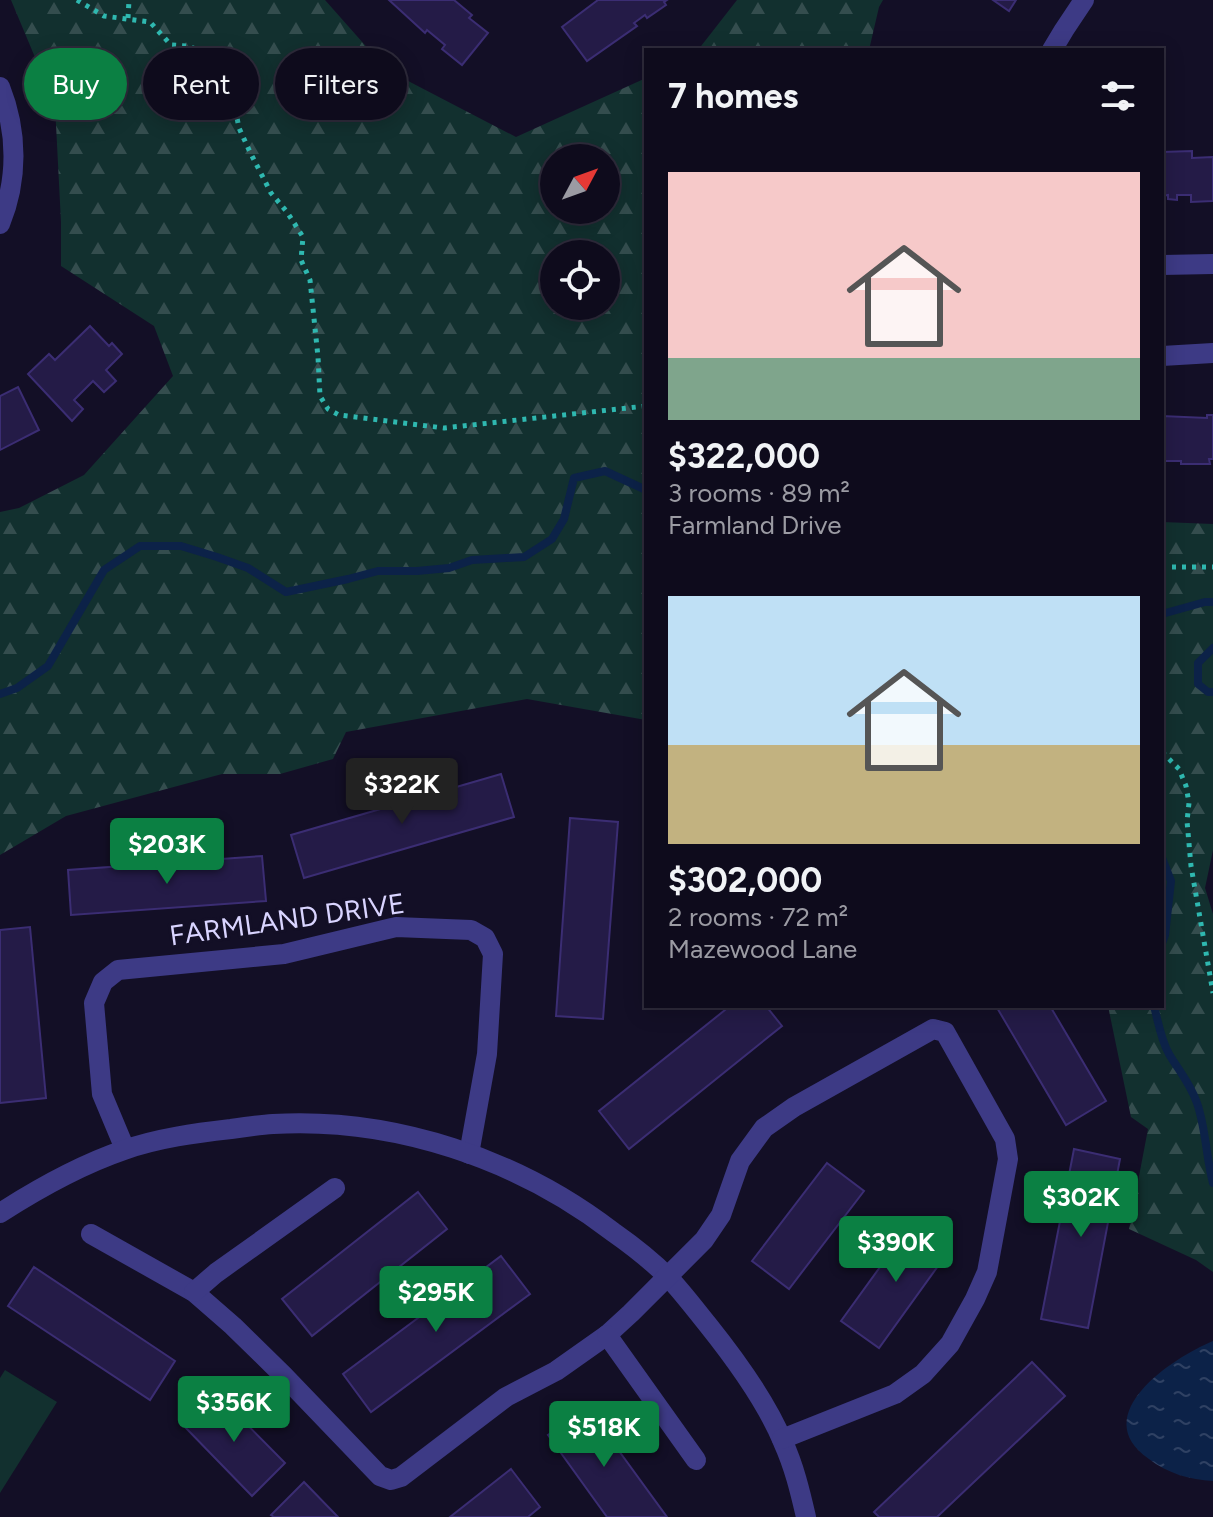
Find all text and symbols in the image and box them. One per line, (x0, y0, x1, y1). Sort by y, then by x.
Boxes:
chip: Buy (24, 48, 127, 120)
chip: Rent (143, 48, 259, 120)
chip: Filters (275, 48, 407, 120)
icon: filters (1096, 74, 1140, 118)
text: 7 homes (668, 76, 798, 117)
north arrow (540, 144, 620, 224)
map controls (540, 144, 620, 320)
icon: home (832, 224, 976, 368)
button: locate (540, 240, 620, 320)
text: $322,000 (668, 436, 820, 477)
text: 3 rooms · 89 m² (668, 477, 850, 509)
text: Farmland Drive (668, 509, 841, 541)
icon: home (832, 648, 976, 792)
pin: $322K (346, 758, 458, 826)
text: $322K (364, 768, 440, 800)
pin: $203K (111, 818, 223, 886)
text: $203K (128, 828, 206, 860)
text: $302,000 (668, 860, 822, 901)
street label: FARMLAND DRIVE (167, 886, 407, 952)
text: 2 rooms · 72 m² (668, 901, 848, 933)
text: Mazewood Lane (668, 933, 857, 965)
pin: $302K (1025, 1171, 1137, 1239)
text: $302K (1042, 1181, 1120, 1213)
pin: $390K (840, 1216, 952, 1284)
text: $390K (857, 1226, 935, 1258)
pin: $295K (380, 1266, 492, 1334)
text: $295K (398, 1276, 474, 1308)
pin: $356K (178, 1376, 290, 1444)
text: $356K (196, 1386, 272, 1418)
pin: $518K (548, 1401, 660, 1469)
text: $518K (567, 1411, 641, 1443)

